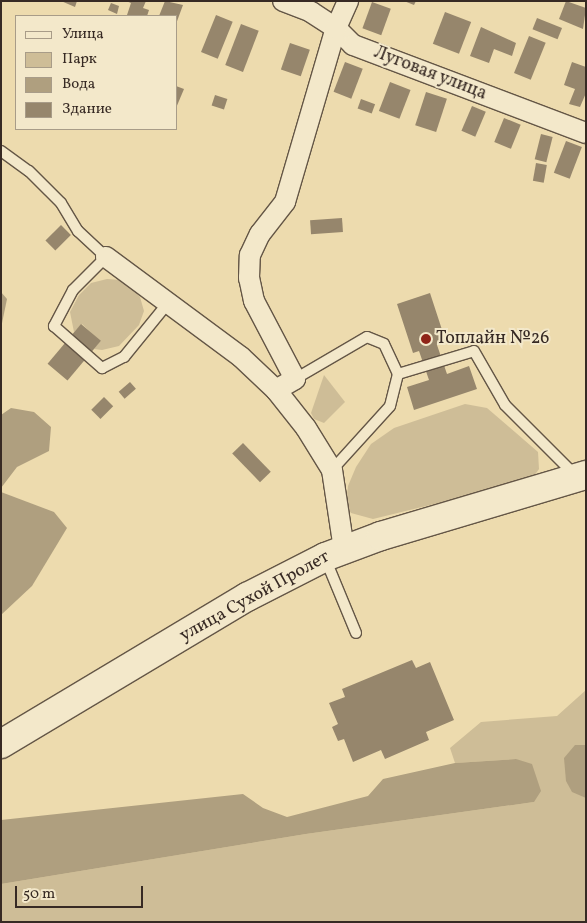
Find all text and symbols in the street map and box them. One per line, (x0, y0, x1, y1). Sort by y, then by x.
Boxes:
legend (15, 15, 178, 130)
text: Улица (62, 24, 104, 45)
street label: Луговая улица (370, 42, 490, 106)
text: Парк (62, 49, 97, 70)
text: Вода (62, 74, 95, 95)
text: Здание (62, 99, 112, 120)
place label: Топлайн №26 (436, 328, 549, 350)
marker: Топлайн №26 (420, 333, 432, 345)
street label: улица Сухой Пролет (176, 547, 334, 647)
scale bar (18, 876, 145, 908)
text: 50 m (23, 884, 55, 905)

